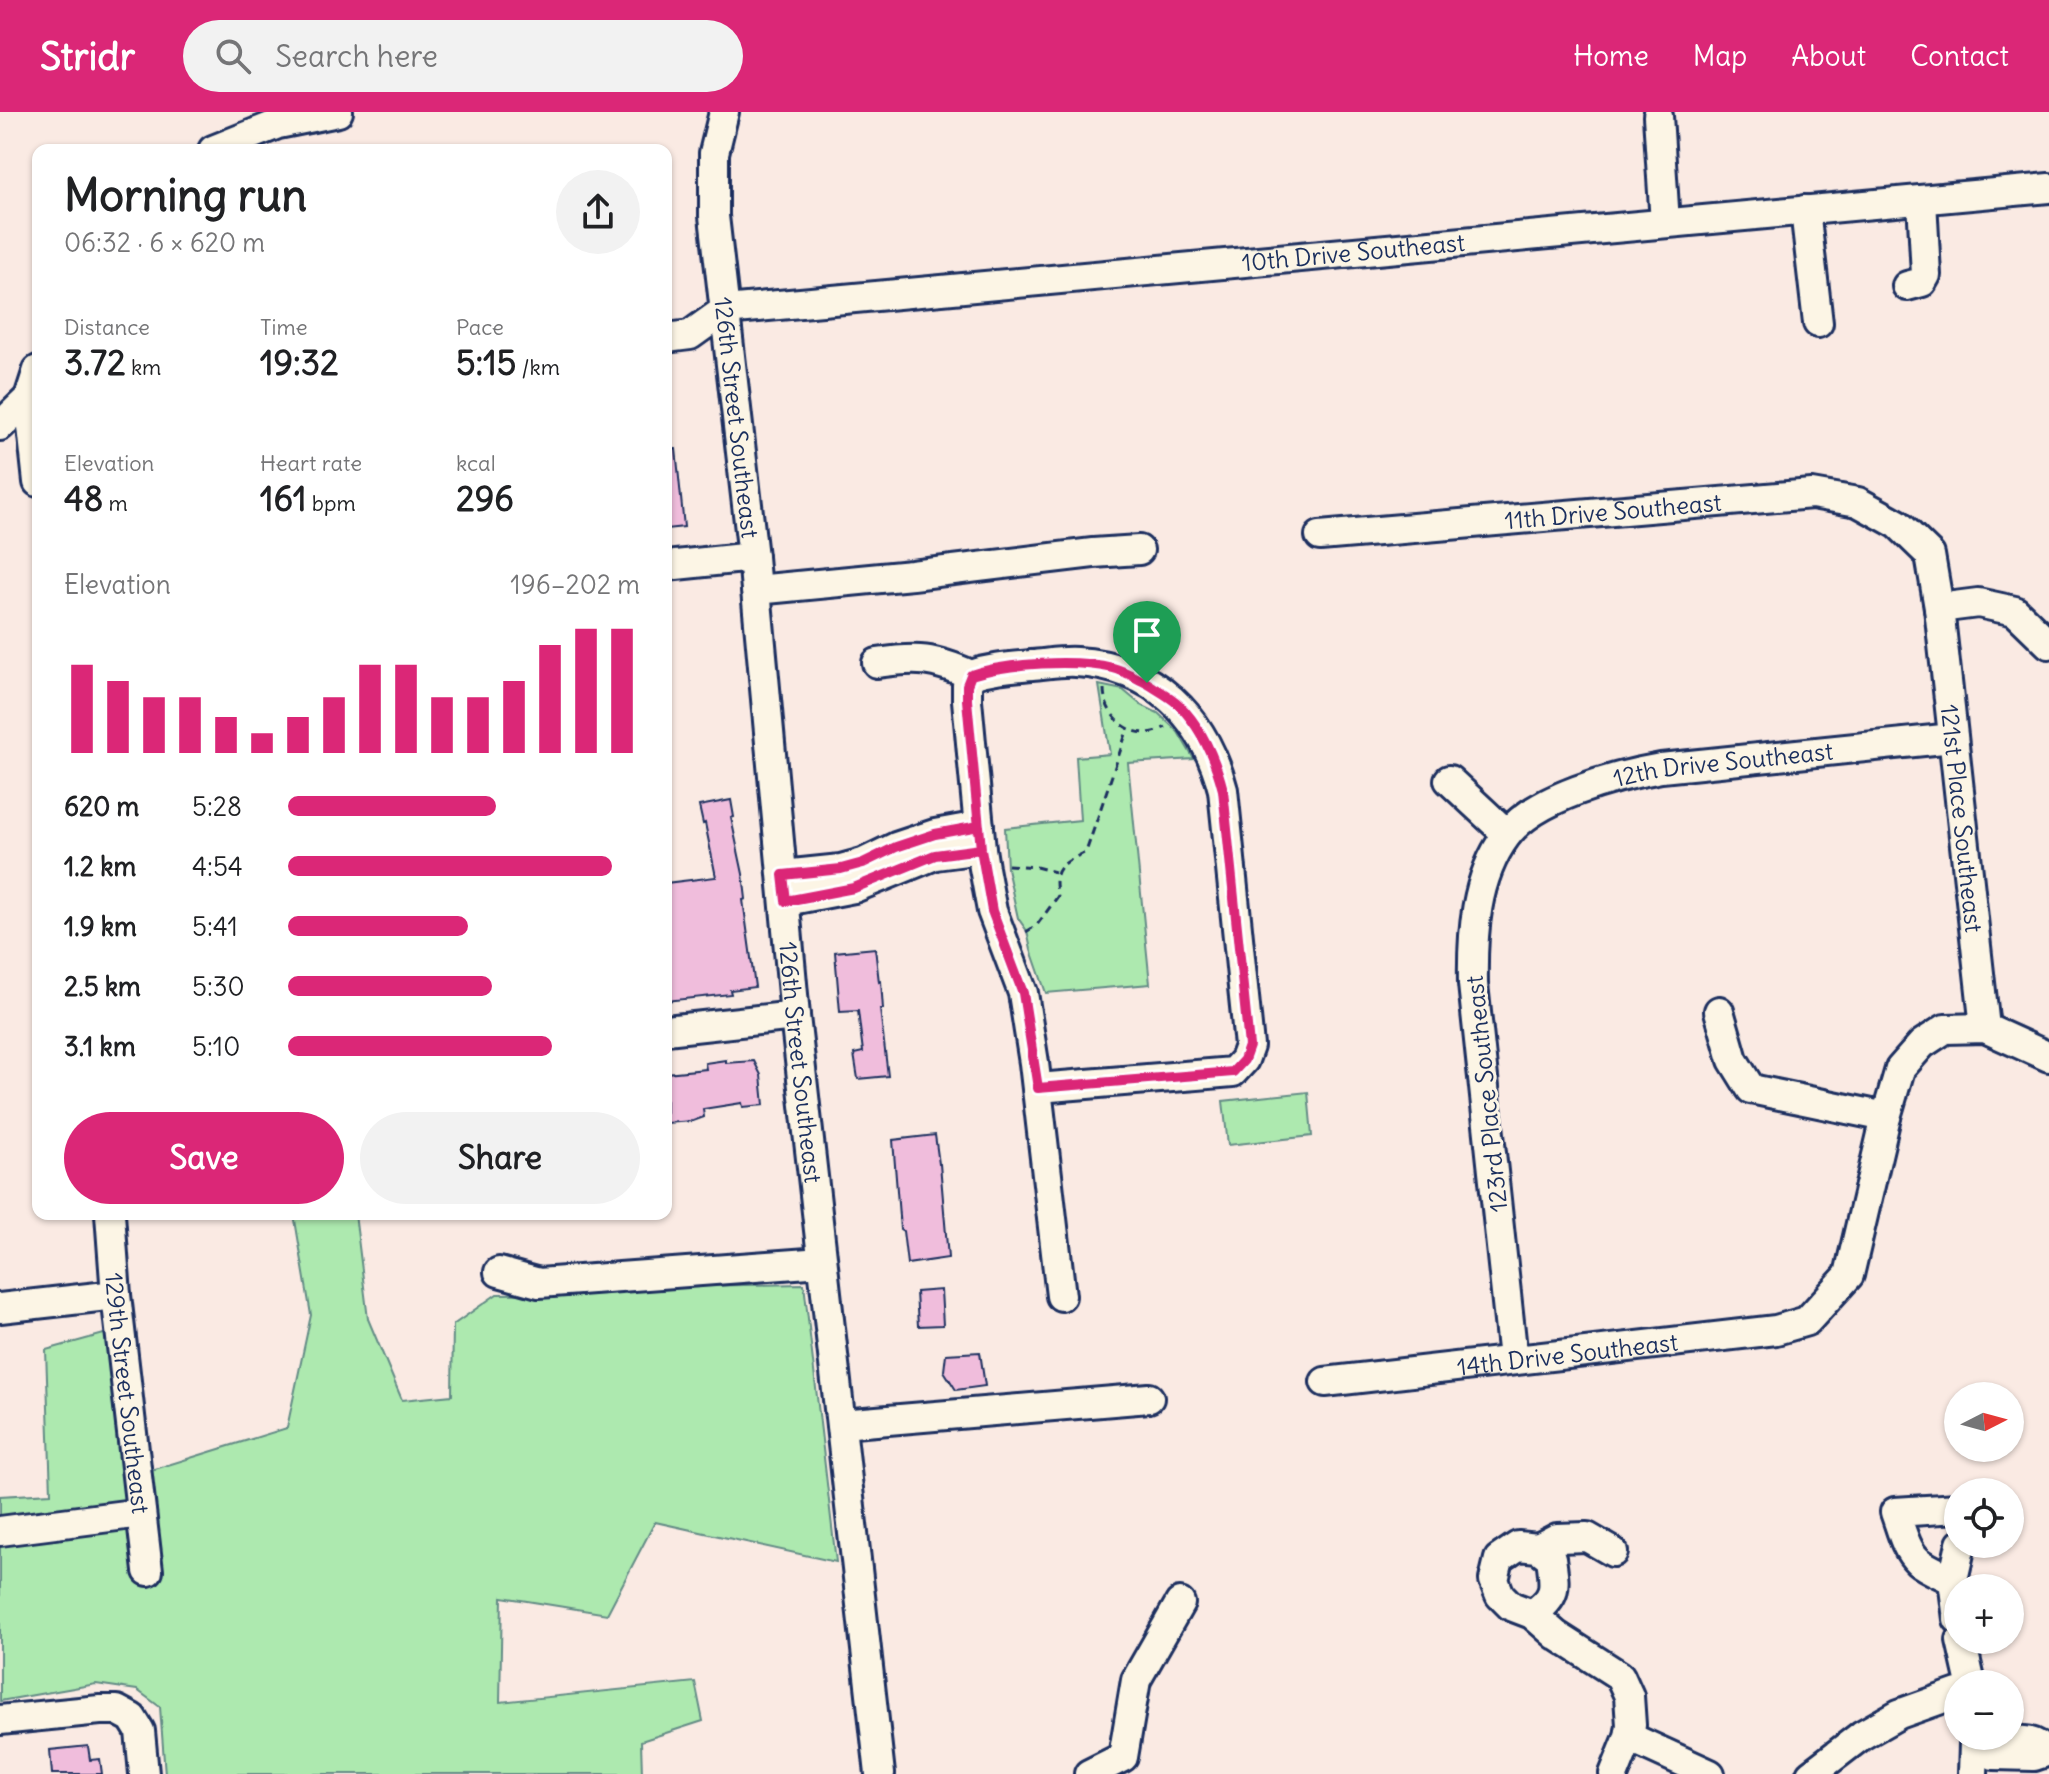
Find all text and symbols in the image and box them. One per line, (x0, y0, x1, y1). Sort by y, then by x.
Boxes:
search box (183, 20, 743, 92)
text: Stridr (40, 33, 135, 80)
icon: search (211, 34, 255, 78)
text: Search here (275, 37, 438, 75)
text: Home (1573, 38, 1649, 74)
text: Map (1693, 38, 1747, 74)
text: About (1791, 38, 1866, 74)
text: Contact (1910, 38, 2009, 74)
text: Morning run (64, 168, 307, 223)
button: share (556, 170, 640, 254)
text: 06:32 · 6 × 620 m (64, 226, 265, 259)
street label: 10th Drive Southeast (1240, 227, 1466, 277)
street label: 126th Street Southeast (708, 295, 766, 540)
text: Distance (64, 313, 150, 341)
text: Time (260, 313, 308, 341)
text: Pace (456, 313, 504, 341)
text: 3.72 (64, 341, 126, 384)
text: 19:32 (260, 341, 339, 384)
text: 5:15 (456, 341, 516, 384)
text: km (126, 353, 161, 381)
text: /km (516, 353, 560, 381)
text: Elevation (64, 449, 154, 477)
text: Heart rate (260, 449, 362, 477)
text: kcal (456, 449, 496, 477)
text: 48 (64, 477, 103, 520)
text: 161 (260, 477, 307, 520)
text: 296 (456, 477, 514, 520)
street label: 11th Drive Southeast (1503, 487, 1723, 535)
text: m (103, 489, 128, 517)
text: bpm (307, 489, 356, 517)
text: Elevation (64, 568, 171, 601)
text: 196–202 m (510, 568, 640, 601)
pin (1113, 601, 1181, 683)
icon: arrive (1125, 613, 1169, 657)
street label: 121st Place Southeast (1935, 703, 1989, 934)
street label: 12th Drive Southeast (1610, 735, 1834, 793)
text: 620 m (64, 790, 139, 823)
text: 5:28 (192, 790, 242, 823)
text: 1.2 km (64, 850, 136, 883)
text: 4:54 (192, 850, 243, 883)
text: 1.9 km (64, 910, 137, 943)
text: 5:41 (192, 910, 238, 943)
street label: 126th Street Southeast (773, 940, 829, 1185)
text: 2.5 km (64, 970, 141, 1003)
text: 5:30 (192, 970, 245, 1003)
street label: 123rd Place Southeast (1459, 974, 1513, 1214)
text: 3.1 km (64, 1030, 136, 1063)
text: 5:10 (192, 1030, 240, 1063)
button: Save (64, 1112, 344, 1204)
button: Share (360, 1112, 640, 1204)
street label: 129th Street Southeast (99, 1271, 156, 1515)
street label: 14th Drive Southeast (1455, 1326, 1679, 1382)
north arrow (1944, 1382, 2024, 1462)
map controls (1944, 1382, 2024, 1750)
button: locate (1944, 1478, 2024, 1558)
button: + (1944, 1574, 2024, 1654)
button: − (1944, 1670, 2024, 1750)

